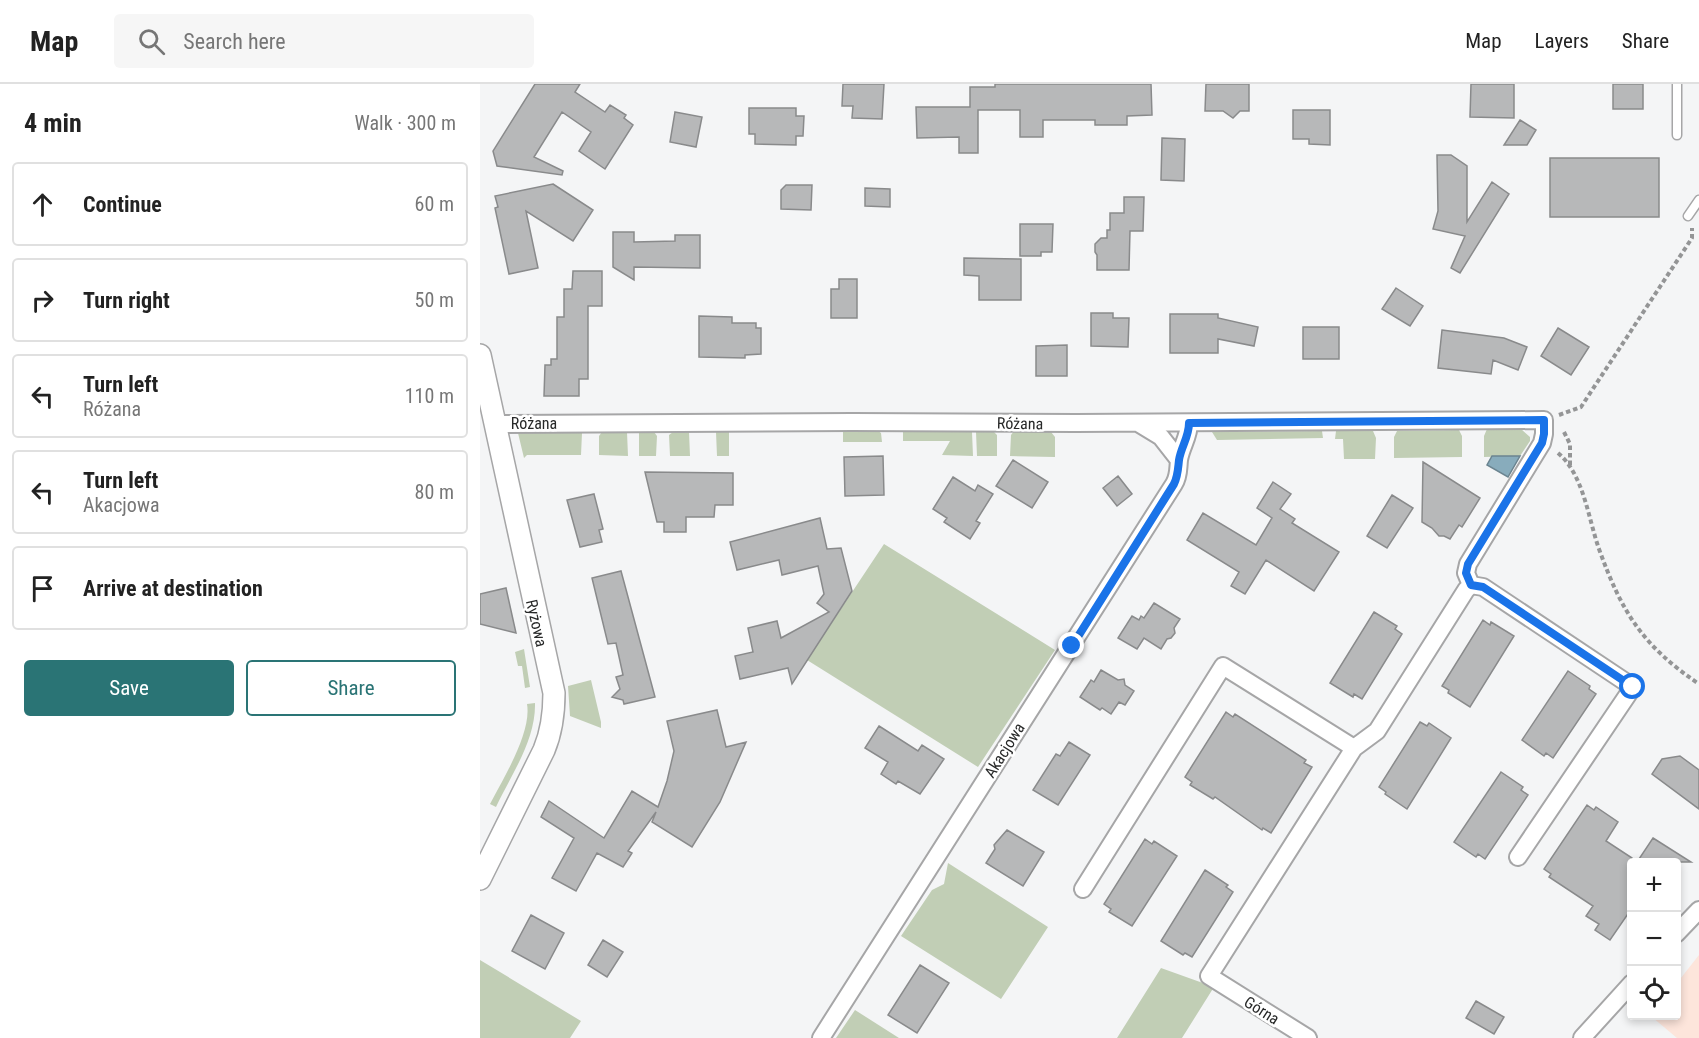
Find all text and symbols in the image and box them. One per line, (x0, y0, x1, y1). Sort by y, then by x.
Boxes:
search box (114, 14, 534, 68)
text: Map (30, 25, 78, 58)
icon: search (135, 25, 168, 58)
text: Search here (183, 29, 286, 54)
text: Map (1465, 29, 1502, 53)
text: Layers (1535, 29, 1589, 53)
text: Share (1622, 29, 1669, 53)
text: 4 min (24, 108, 82, 138)
text: Walk · 300 m (355, 111, 456, 135)
icon: ahead (26, 188, 59, 221)
text: Continue (83, 192, 162, 217)
text: 60 m (415, 192, 454, 216)
icon: right (26, 284, 59, 317)
text: Turn right (83, 288, 170, 313)
text: 50 m (415, 288, 454, 312)
text: Turn left (83, 372, 158, 397)
icon: left (26, 380, 59, 413)
text: 110 m (405, 384, 454, 408)
text: Różana (83, 397, 141, 421)
street label: Różana (511, 414, 557, 433)
street label: Różana (997, 414, 1043, 433)
text: Turn left (83, 468, 158, 493)
icon: left (26, 476, 59, 509)
text: 80 m (415, 480, 454, 504)
text: Akacjowa (83, 493, 159, 517)
icon: arrive (26, 572, 59, 605)
text: Arrive at destination (83, 576, 263, 601)
street label: Ryżowa (522, 598, 551, 649)
route end (1058, 632, 1084, 658)
button: Save (24, 660, 234, 716)
button: Share (246, 660, 456, 716)
route start (1619, 673, 1645, 699)
street label: Akacjowa (980, 719, 1029, 781)
map controls (1627, 858, 1681, 1020)
button: + (1627, 858, 1681, 912)
button: − (1627, 912, 1681, 966)
button: locate (1627, 966, 1681, 1020)
street label: Górna (1241, 992, 1283, 1028)

